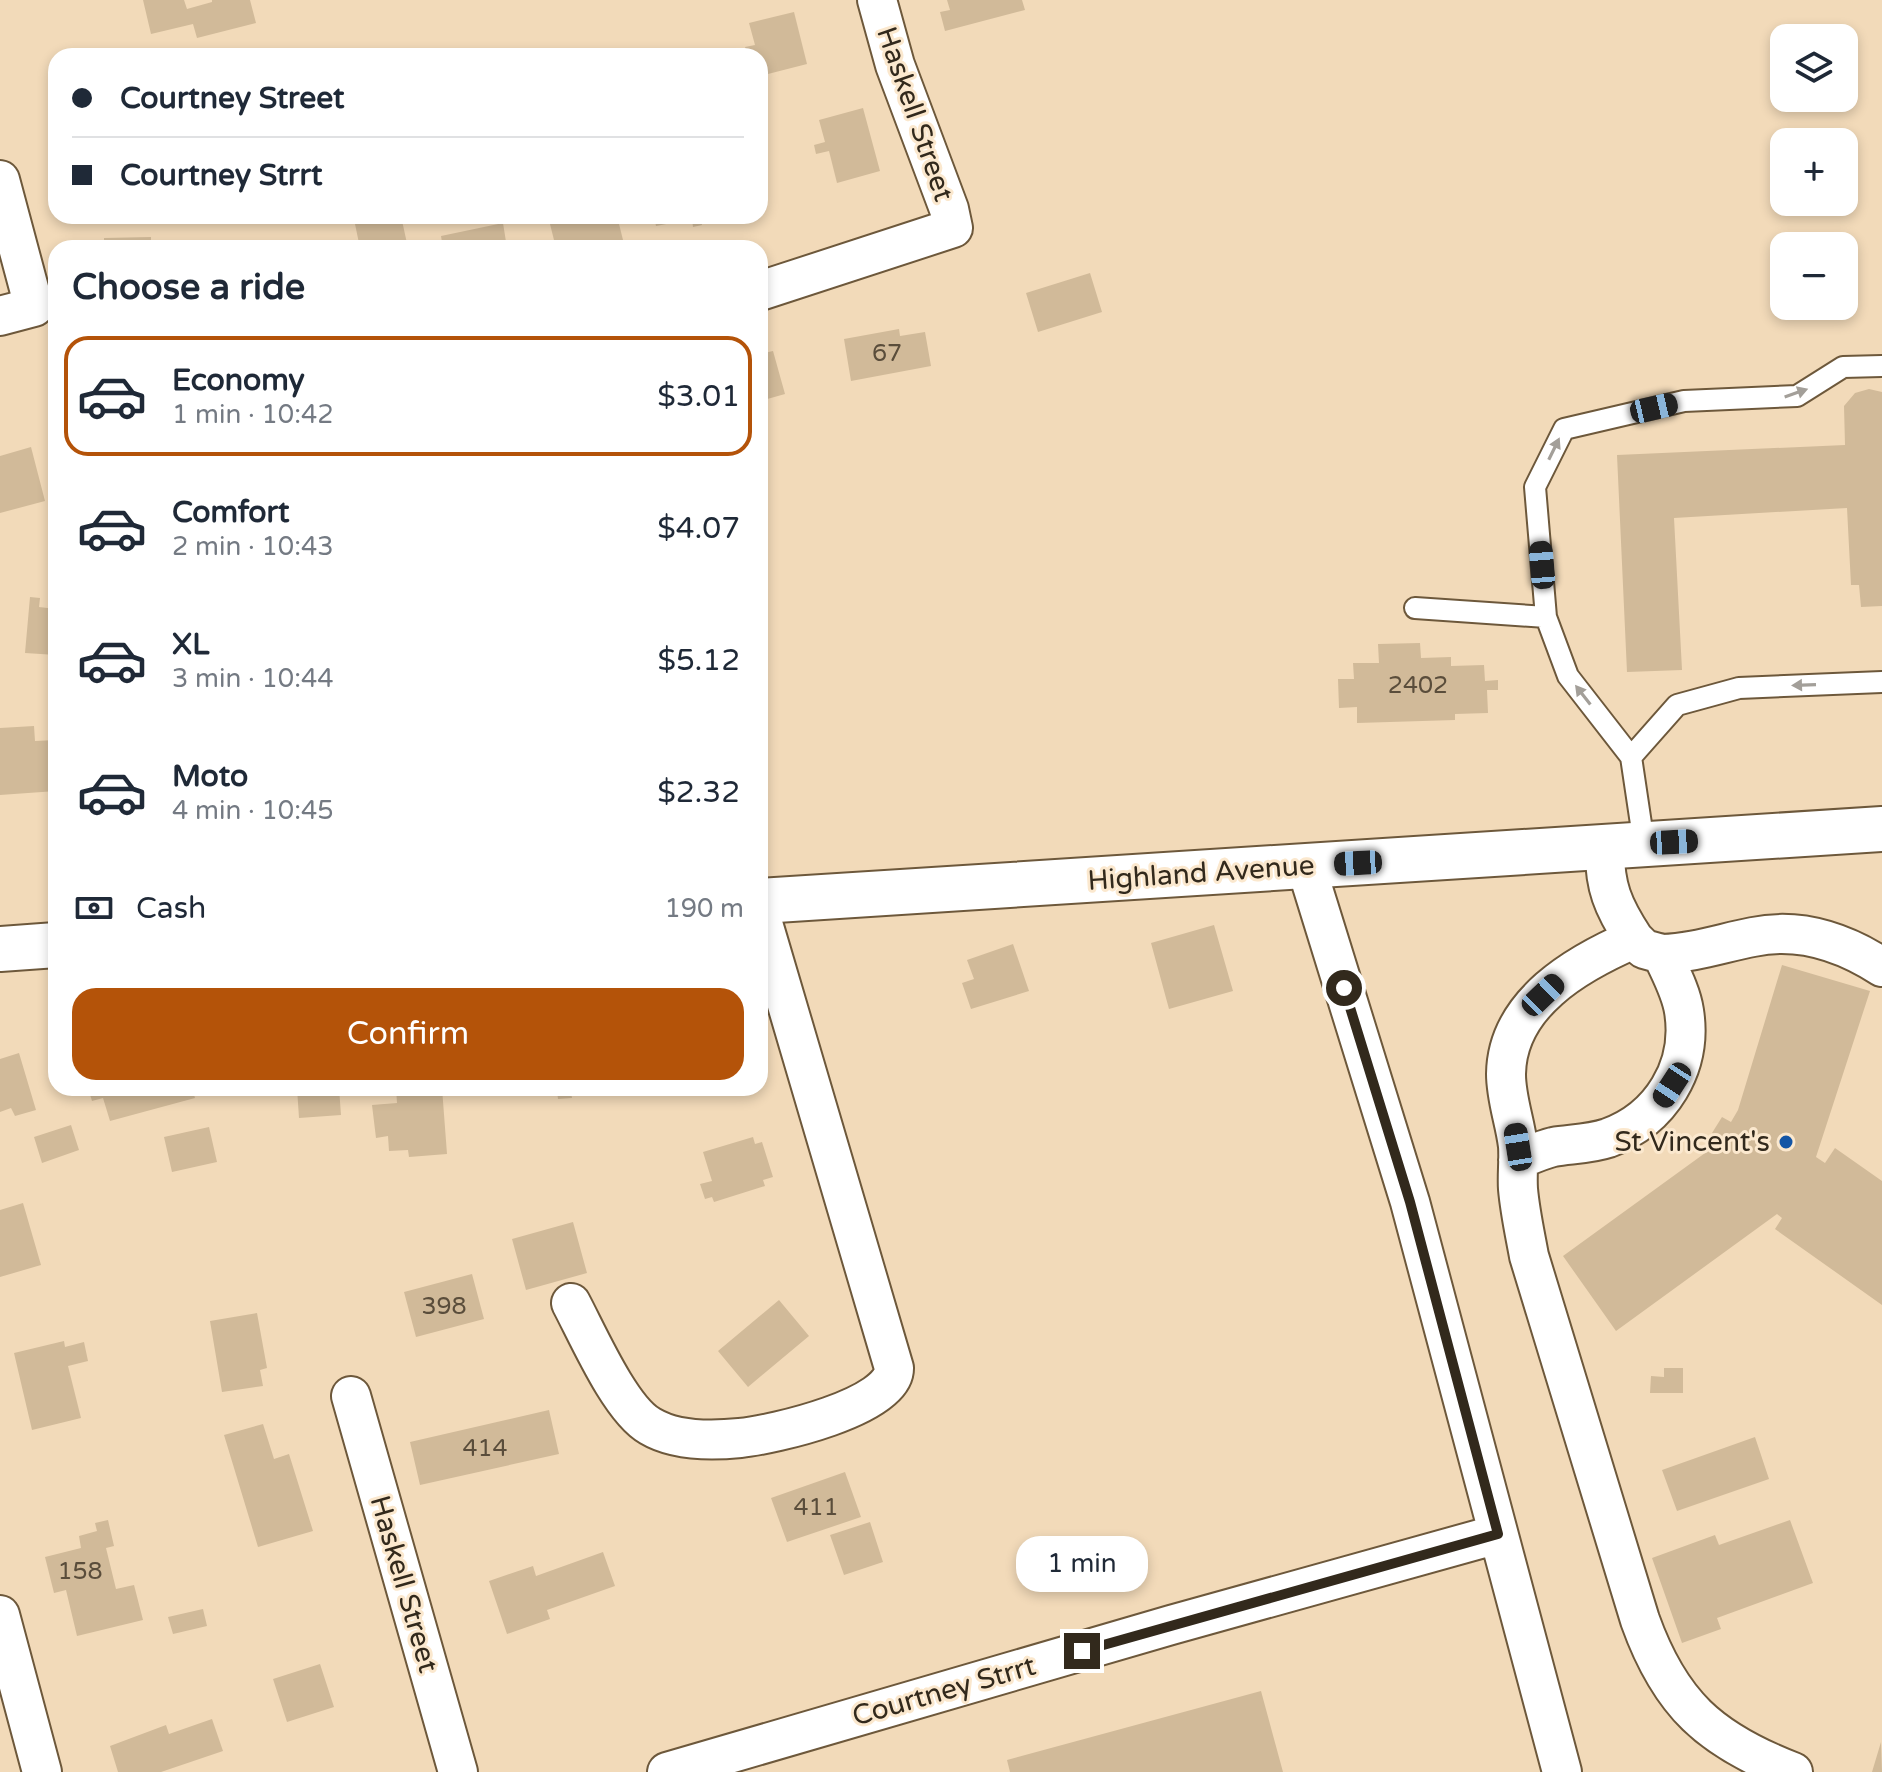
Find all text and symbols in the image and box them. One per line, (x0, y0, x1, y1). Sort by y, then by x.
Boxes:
street label: Haskell Street (869, 22, 961, 206)
map controls (1770, 24, 1858, 320)
button: layers (1770, 24, 1858, 112)
text: Courtney Street (120, 80, 345, 117)
button: + (1770, 128, 1858, 216)
text: Courtney Strrt (120, 157, 323, 194)
button: − (1770, 232, 1858, 320)
text: Choose a ride (72, 266, 305, 309)
house number: 67 (872, 339, 902, 368)
icon: car (76, 360, 148, 432)
text: Economy (172, 362, 305, 399)
text: $3.01 (657, 378, 740, 415)
one-way arrow (1785, 386, 1809, 398)
car (1628, 391, 1680, 425)
text: 1 min · 10:42 (172, 399, 334, 430)
one-way arrow (1547, 438, 1560, 461)
icon: car (76, 492, 148, 564)
text: Comfort (172, 494, 290, 531)
text: $4.07 (657, 510, 740, 547)
text: 2 min · 10:43 (172, 531, 334, 562)
car (1528, 540, 1556, 590)
icon: car (76, 624, 148, 696)
text: XL (172, 626, 209, 663)
text: $5.12 (658, 642, 740, 679)
text: 3 min · 10:44 (172, 663, 334, 694)
house number: 2402 (1388, 671, 1448, 700)
one-way arrow (1791, 679, 1816, 692)
one-way arrow (1576, 685, 1592, 705)
icon: car (76, 756, 148, 828)
text: Moto (172, 758, 248, 795)
text: $2.32 (657, 774, 740, 811)
text: 4 min · 10:45 (172, 795, 334, 826)
car (1649, 829, 1699, 855)
street label: Highland Avenue (1086, 848, 1316, 898)
car (1333, 850, 1383, 876)
icon: cash (72, 886, 116, 930)
text: Cash (136, 890, 206, 927)
text: 190 m (664, 893, 744, 924)
route start (1326, 970, 1362, 1006)
car (1517, 970, 1569, 1020)
button: Confirm (72, 988, 744, 1080)
car (1649, 1058, 1695, 1112)
car (1502, 1121, 1534, 1173)
place label: St Vincent's (1614, 1125, 1770, 1159)
marker: St Vincent's (1777, 1133, 1795, 1151)
house number: 398 (421, 1292, 467, 1321)
house number: 414 (462, 1434, 508, 1463)
street label: Haskell Street (363, 1492, 446, 1677)
house number: 411 (793, 1493, 839, 1522)
callout: 1 min (1016, 1535, 1148, 1591)
text: 1 min (1047, 1548, 1117, 1579)
house number: 158 (57, 1557, 103, 1586)
route end (1064, 1633, 1100, 1669)
street label: Courtney Strrt (848, 1649, 1040, 1733)

